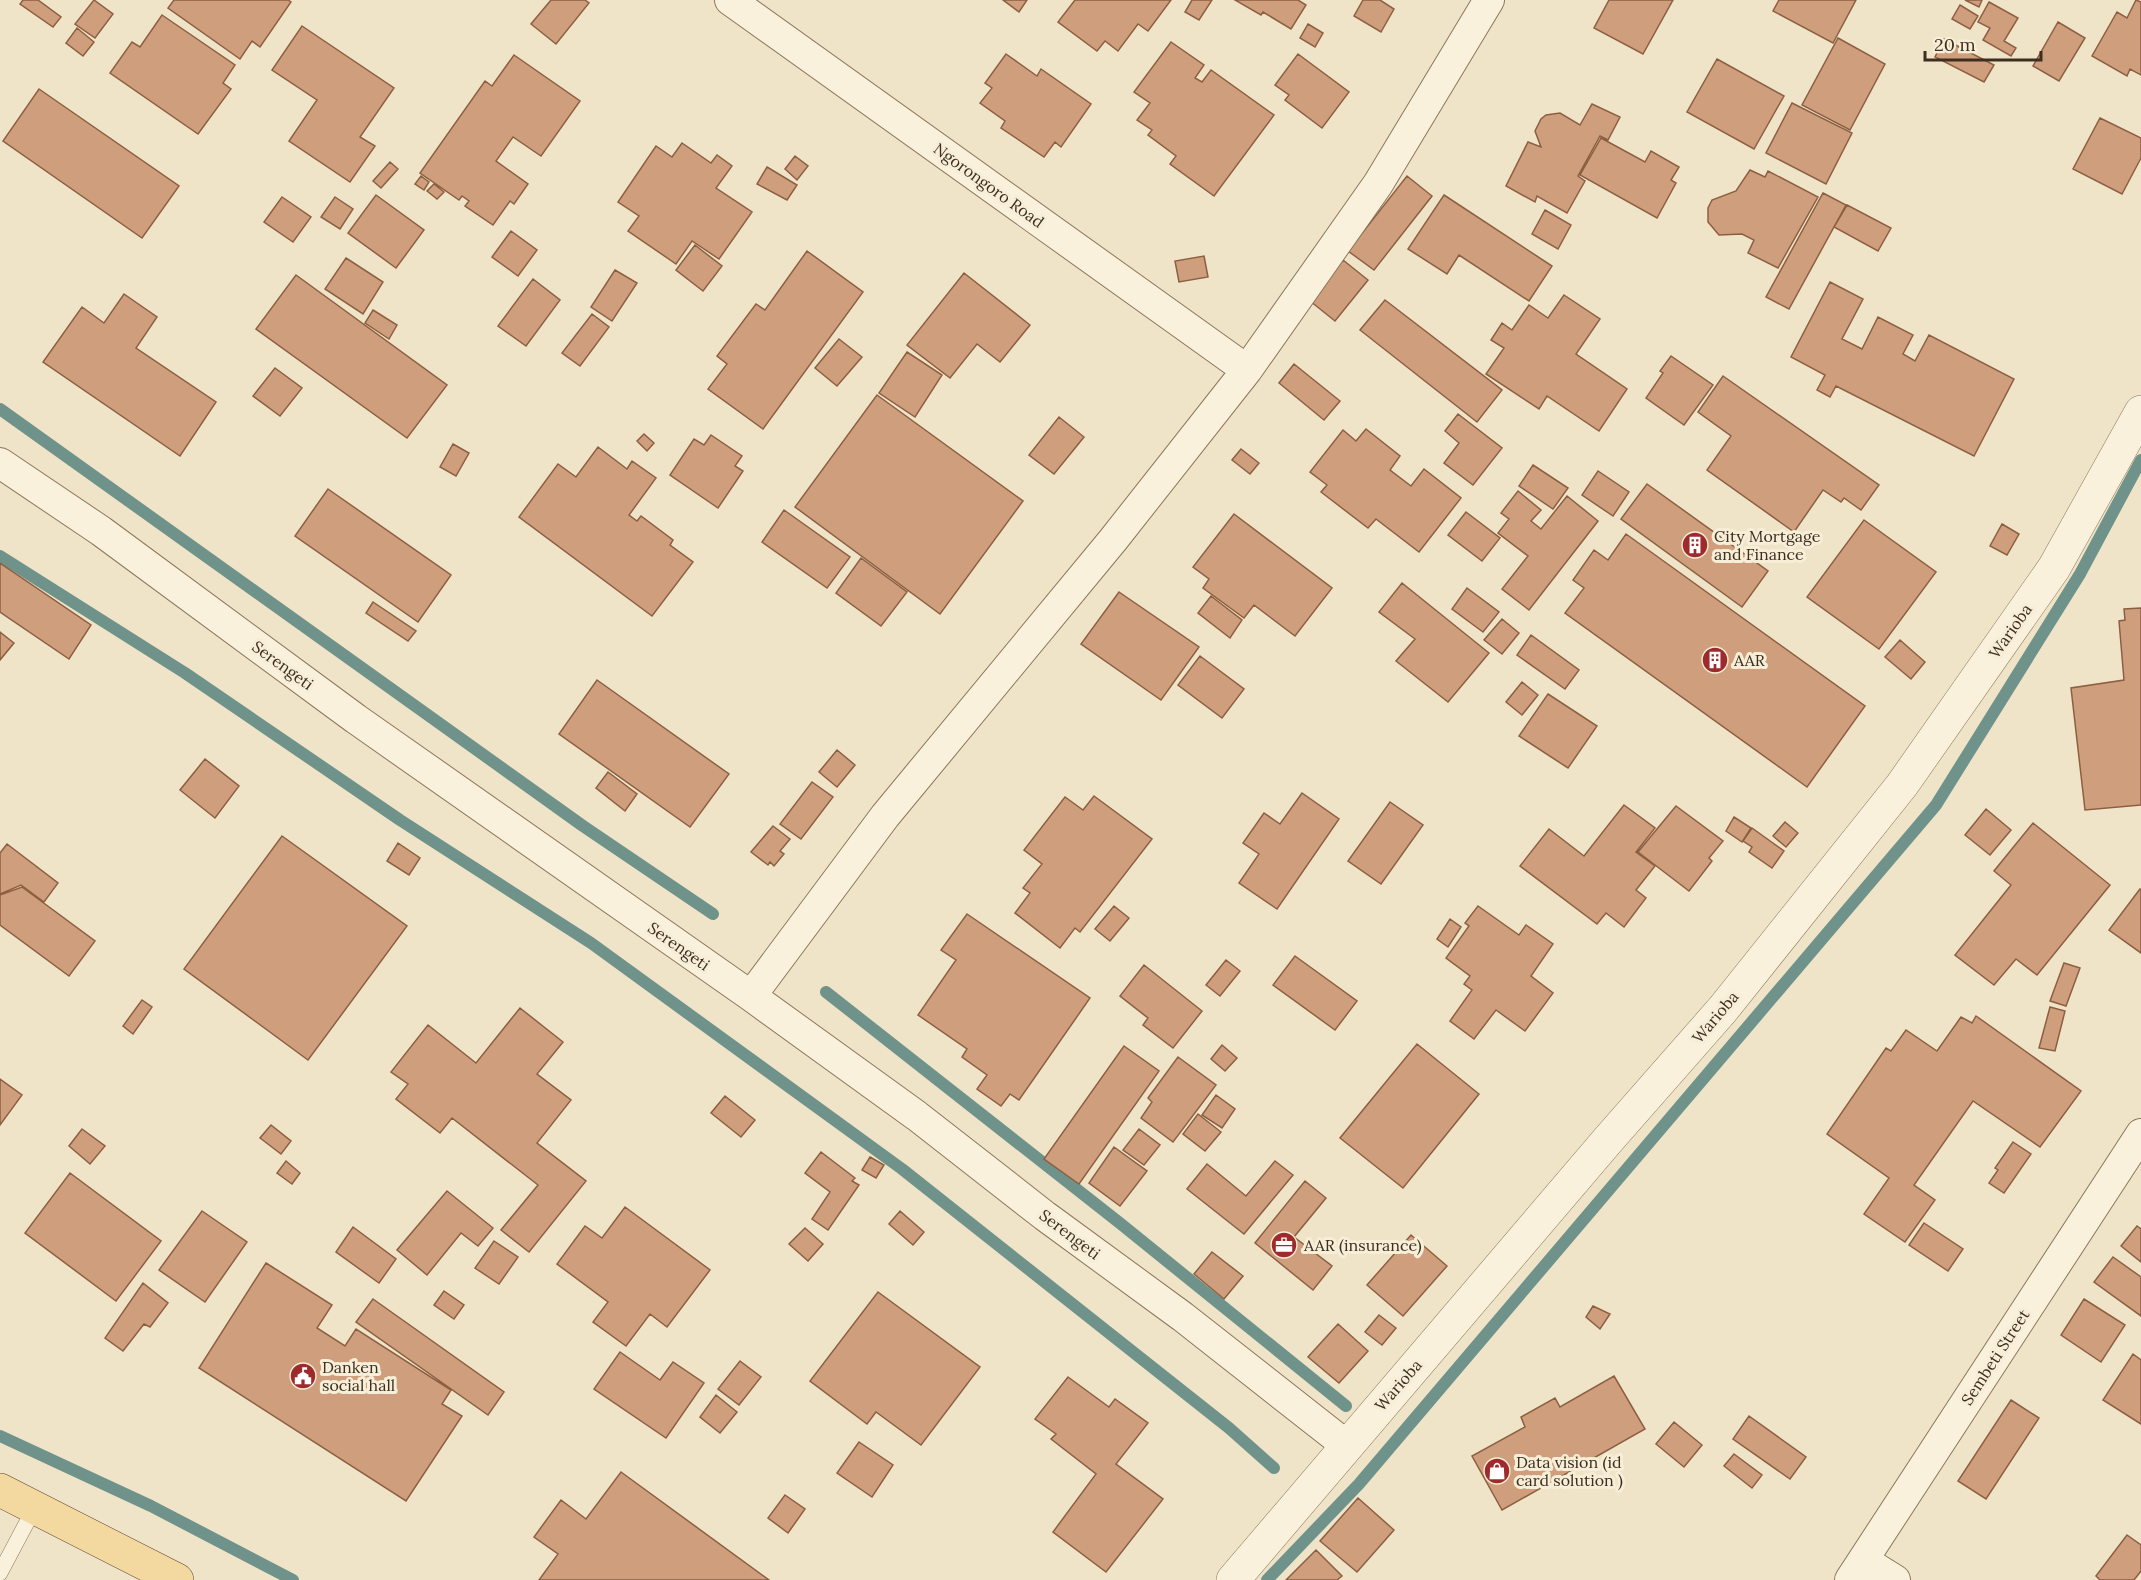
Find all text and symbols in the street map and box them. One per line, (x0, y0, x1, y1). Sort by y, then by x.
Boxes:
scale bar (1925, 24, 2040, 62)
text: 20 m (1934, 33, 1976, 56)
street label: Ngorongoro Road (930, 138, 1049, 232)
place label: City Mortgage and Finance (1714, 526, 1821, 564)
building icon: City Mortgage and Finance (1680, 530, 1710, 560)
street label: Warioba (1984, 600, 2036, 662)
street label: Serengeti (248, 636, 318, 694)
building icon: AAR (1700, 645, 1730, 675)
place label: AAR (1733, 650, 1766, 670)
street label: Serengeti (644, 917, 714, 975)
street label: Warioba (1687, 987, 1743, 1047)
street label: Serengeti (1036, 1205, 1104, 1263)
office icon: AAR (insurance) (1269, 1230, 1299, 1260)
place label: AAR (insurance) (1303, 1235, 1422, 1256)
street label: Sembeti Street (1957, 1305, 2034, 1409)
street label: Warioba (1370, 1355, 1426, 1415)
place label: Danken social hall (322, 1357, 395, 1395)
public building icon: Danken social hall (288, 1361, 318, 1391)
place label: Data vision (id card solution ) (1516, 1452, 1623, 1491)
shop icon: Data vision (id card solution ) (1482, 1456, 1512, 1486)

